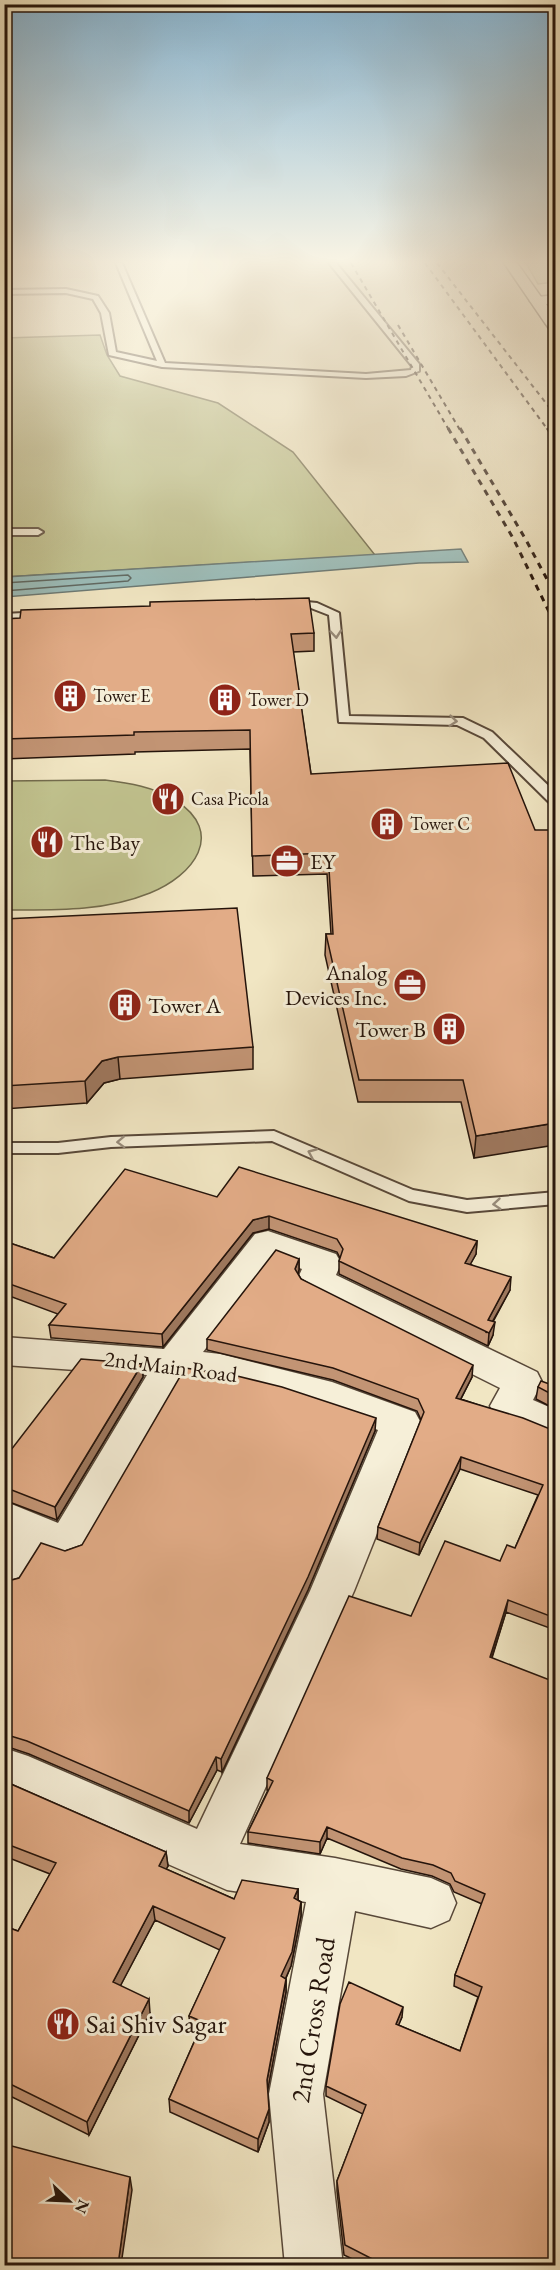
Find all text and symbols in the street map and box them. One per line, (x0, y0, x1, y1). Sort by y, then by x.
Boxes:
one-way arrow (329, 629, 342, 638)
building icon: Tower E (52, 678, 88, 714)
building icon: Tower D (207, 682, 243, 718)
place label: Tower E (93, 684, 150, 707)
place label: Tower D (248, 688, 309, 711)
one-way arrow (448, 715, 457, 728)
restaurant icon: Casa Picola (150, 781, 186, 817)
place label: Casa Picola (191, 787, 270, 810)
building icon: Tower C (369, 806, 405, 842)
place label: Tower C (410, 812, 470, 835)
restaurant icon: The Bay (29, 824, 65, 860)
place label: The Bay (70, 828, 141, 857)
office icon: EY (269, 843, 305, 879)
place label: EY (310, 847, 336, 876)
place label: Analog Devices Inc. (285, 958, 387, 1012)
office icon: Analog Devices Inc. (392, 967, 428, 1003)
building icon: Tower A (107, 987, 143, 1023)
place label: Tower A (148, 991, 222, 1020)
building icon: Tower B (431, 1011, 467, 1047)
place label: Tower B (355, 1015, 426, 1044)
one-way arrow (116, 1136, 125, 1148)
one-way arrow (308, 1148, 319, 1160)
one-way arrow (493, 1197, 502, 1210)
street label: 2nd Main Road (103, 1344, 240, 1389)
street label: 2nd Cross Road (282, 1934, 343, 2105)
restaurant icon: Sai Shiv Sagar (45, 2006, 81, 2042)
place label: Sai Shiv Sagar (86, 2006, 227, 2041)
north arrow (39, 2171, 99, 2231)
text: N (70, 2197, 95, 2217)

